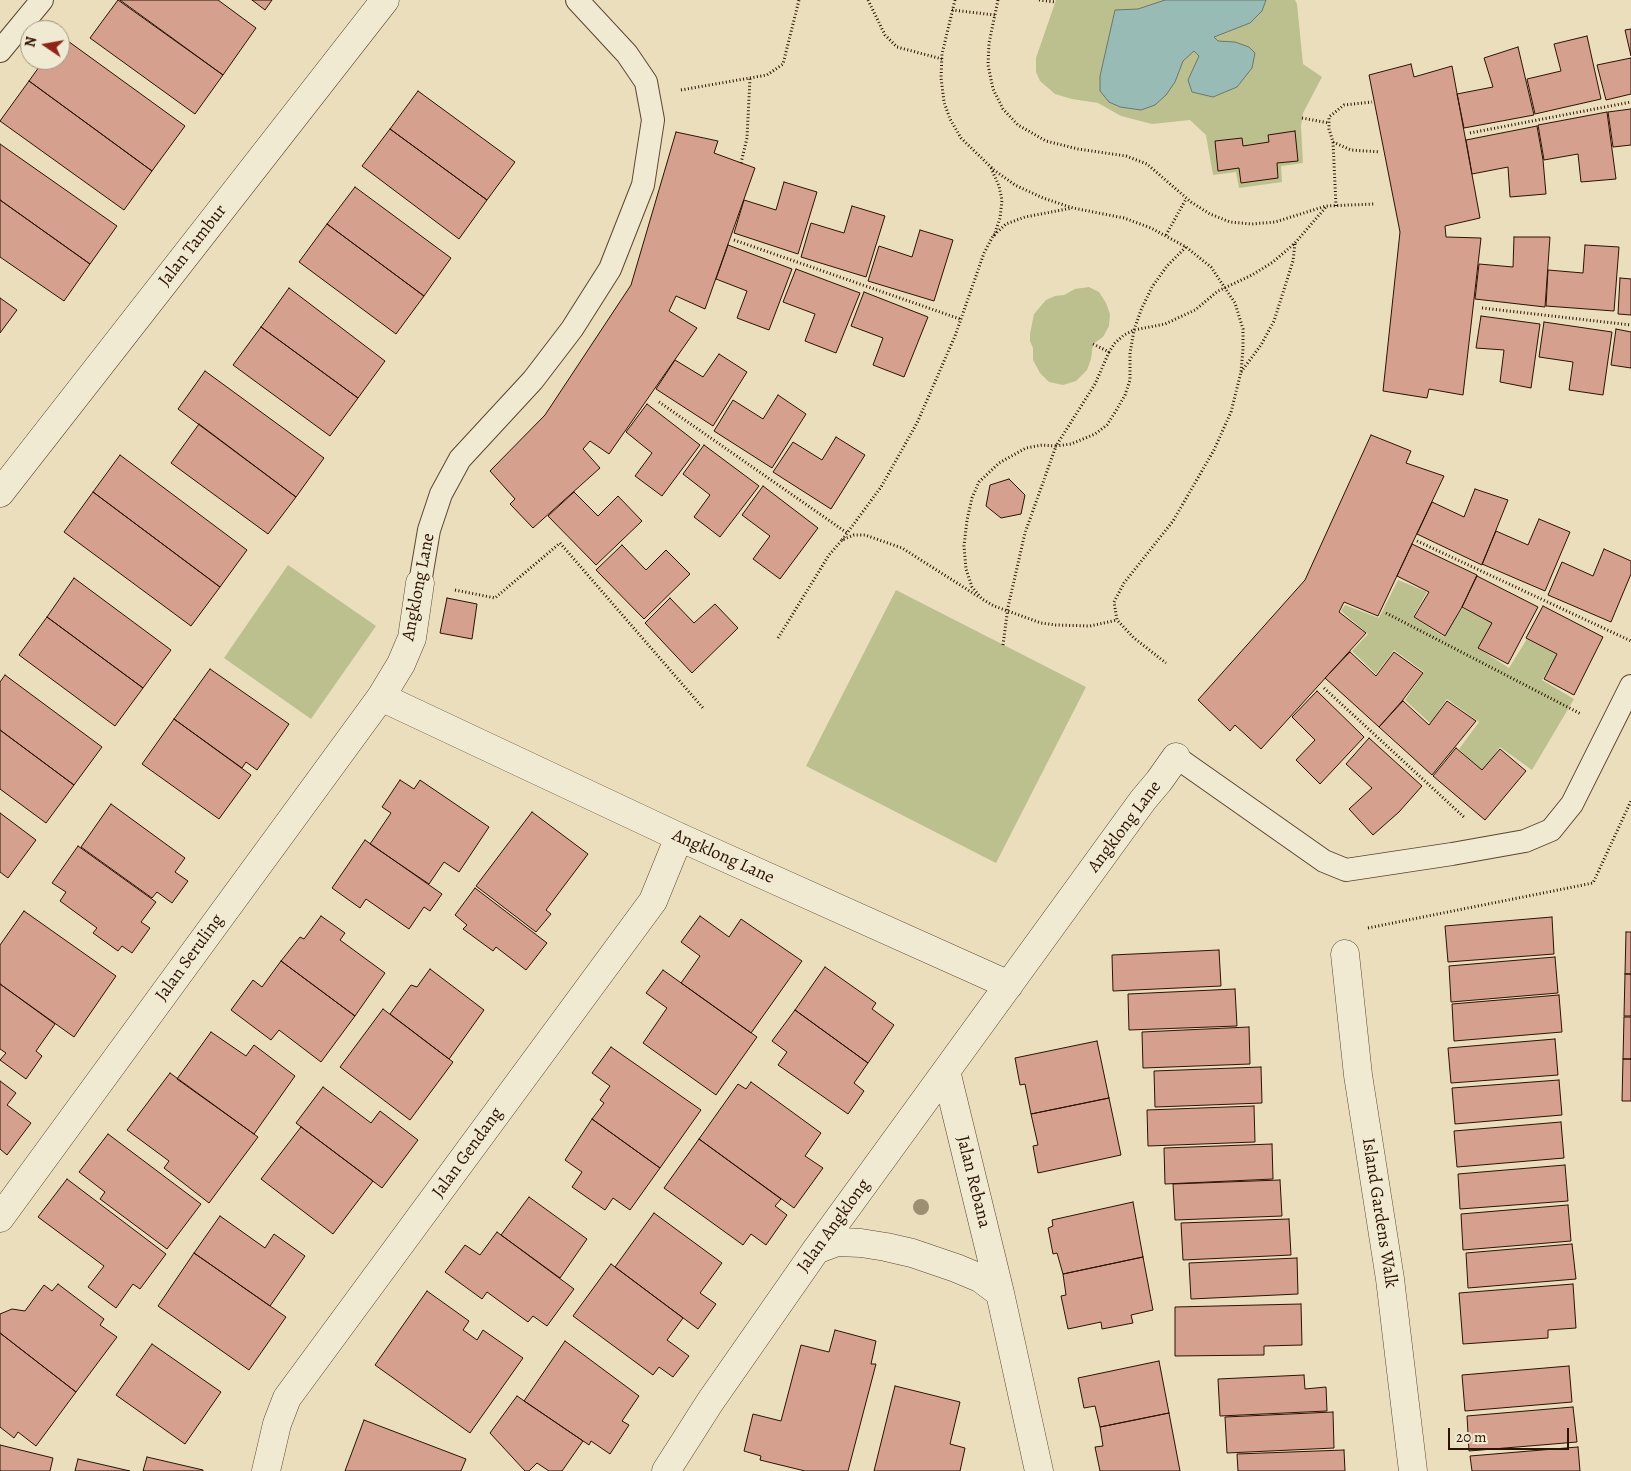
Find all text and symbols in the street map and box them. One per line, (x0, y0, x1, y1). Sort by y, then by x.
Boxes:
north arrow (20, 20, 70, 70)
text: N (20, 35, 41, 49)
street label: Jalan Tambur (154, 201, 232, 291)
street label: Angklong Lane (398, 531, 440, 643)
street label: Angklong Lane (1084, 777, 1166, 877)
street label: Angklong Lane (669, 825, 777, 889)
street label: Jalan Seruling (151, 910, 229, 1006)
street label: Jalan Gendang (428, 1104, 508, 1202)
street label: Jalan Rebana (951, 1134, 995, 1230)
street label: Island Gardens Walk (1356, 1136, 1402, 1290)
street label: Jalan Angklong (793, 1175, 875, 1277)
scale bar (1451, 1418, 1572, 1450)
text: 20 m (1456, 1427, 1487, 1447)

